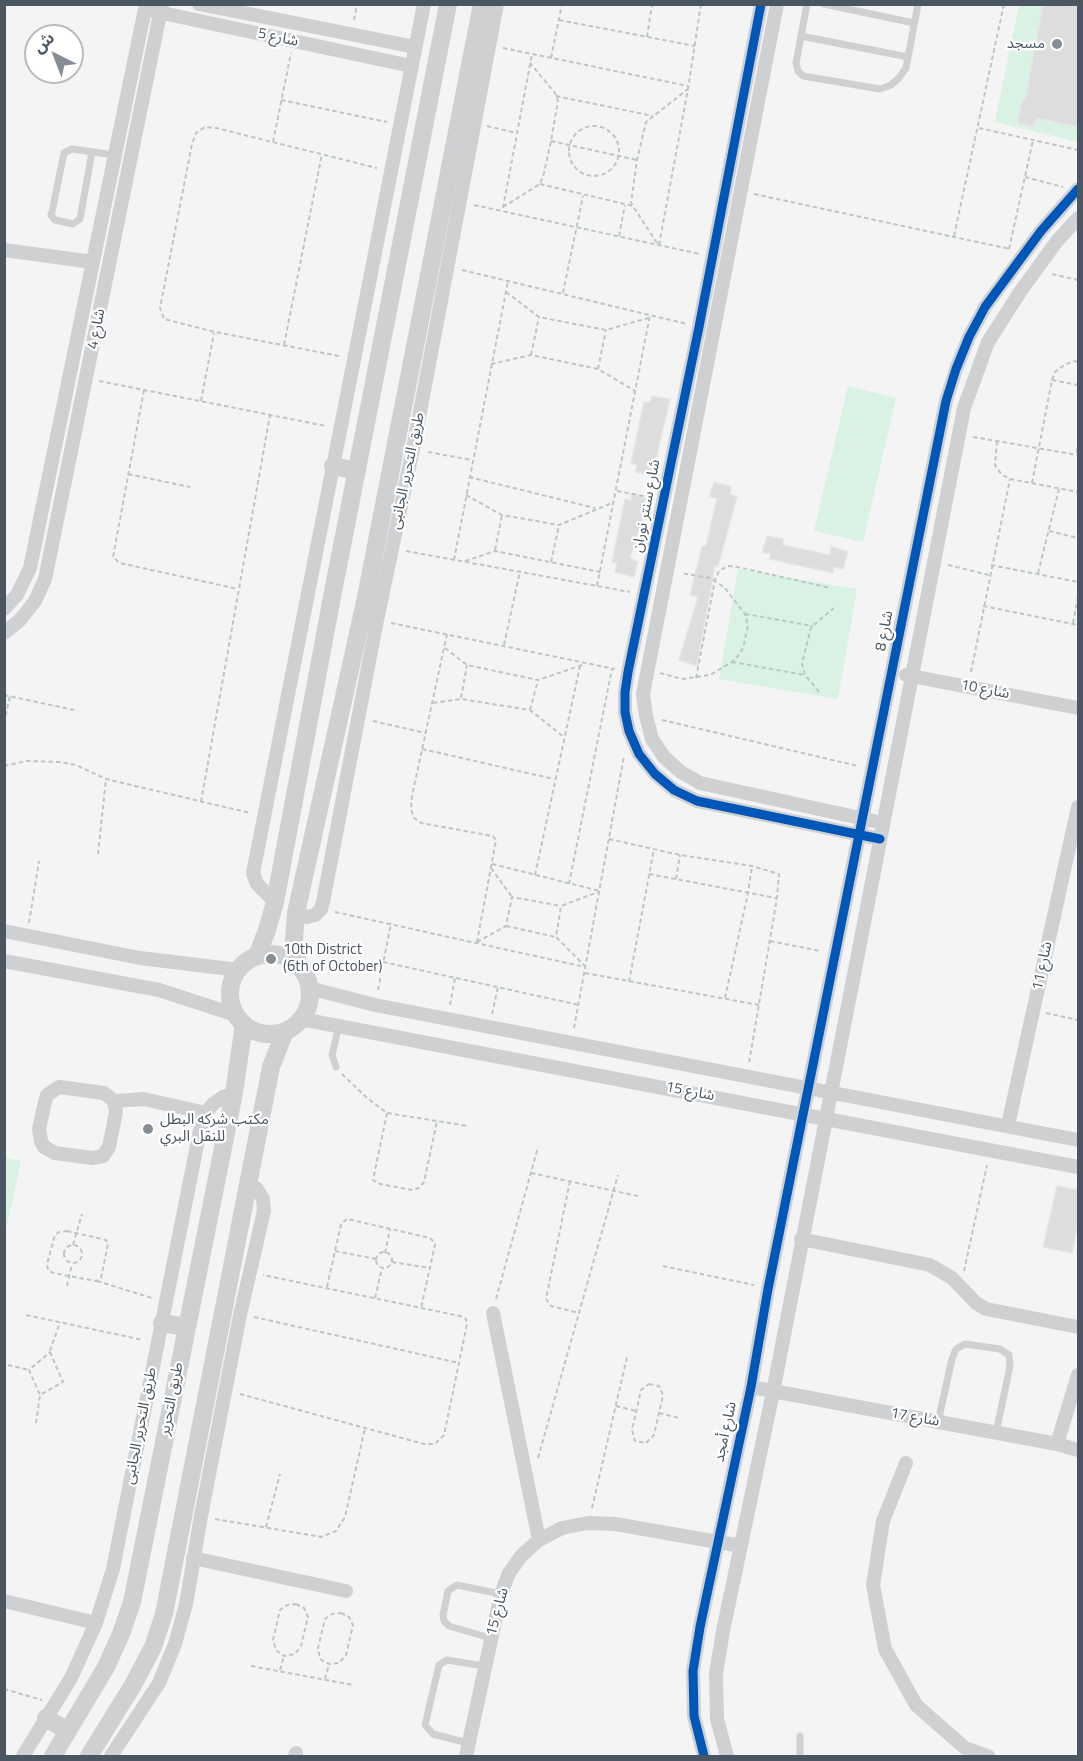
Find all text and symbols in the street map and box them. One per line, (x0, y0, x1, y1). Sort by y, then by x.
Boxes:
north arrow (24, 24, 84, 84)
street label: شارع 5 (256, 25, 300, 51)
text: ش (27, 26, 59, 58)
place label: مسجد (1007, 35, 1045, 53)
marker: مسجد (1050, 37, 1064, 51)
street label: شارع 4 (84, 307, 110, 351)
street label: طريق التحرير الجانبى (387, 411, 429, 531)
street label: شارع سنتر نوران (629, 458, 665, 554)
street label: شارع 8 (872, 609, 898, 653)
street label: شارع 10 (959, 676, 1011, 704)
street label: شارع 11 (1029, 940, 1057, 992)
place label: 10th District (6th of October) (283, 941, 382, 976)
marker: 10th District (6th of October) (264, 952, 278, 966)
street label: شارع 15 (664, 1078, 716, 1106)
place label: مكتب شركه البطل للنقل البري (160, 1111, 269, 1146)
marker: مكتب شركه البطل للنقل البري (141, 1122, 155, 1136)
street label: طريق التحرير (156, 1361, 188, 1437)
street label: طريق التحرير الجانبى (121, 1366, 161, 1486)
street label: شارع أمجد (711, 1400, 741, 1464)
street label: شارع 17 (889, 1405, 941, 1431)
street label: شارع 15 (483, 1586, 513, 1638)

